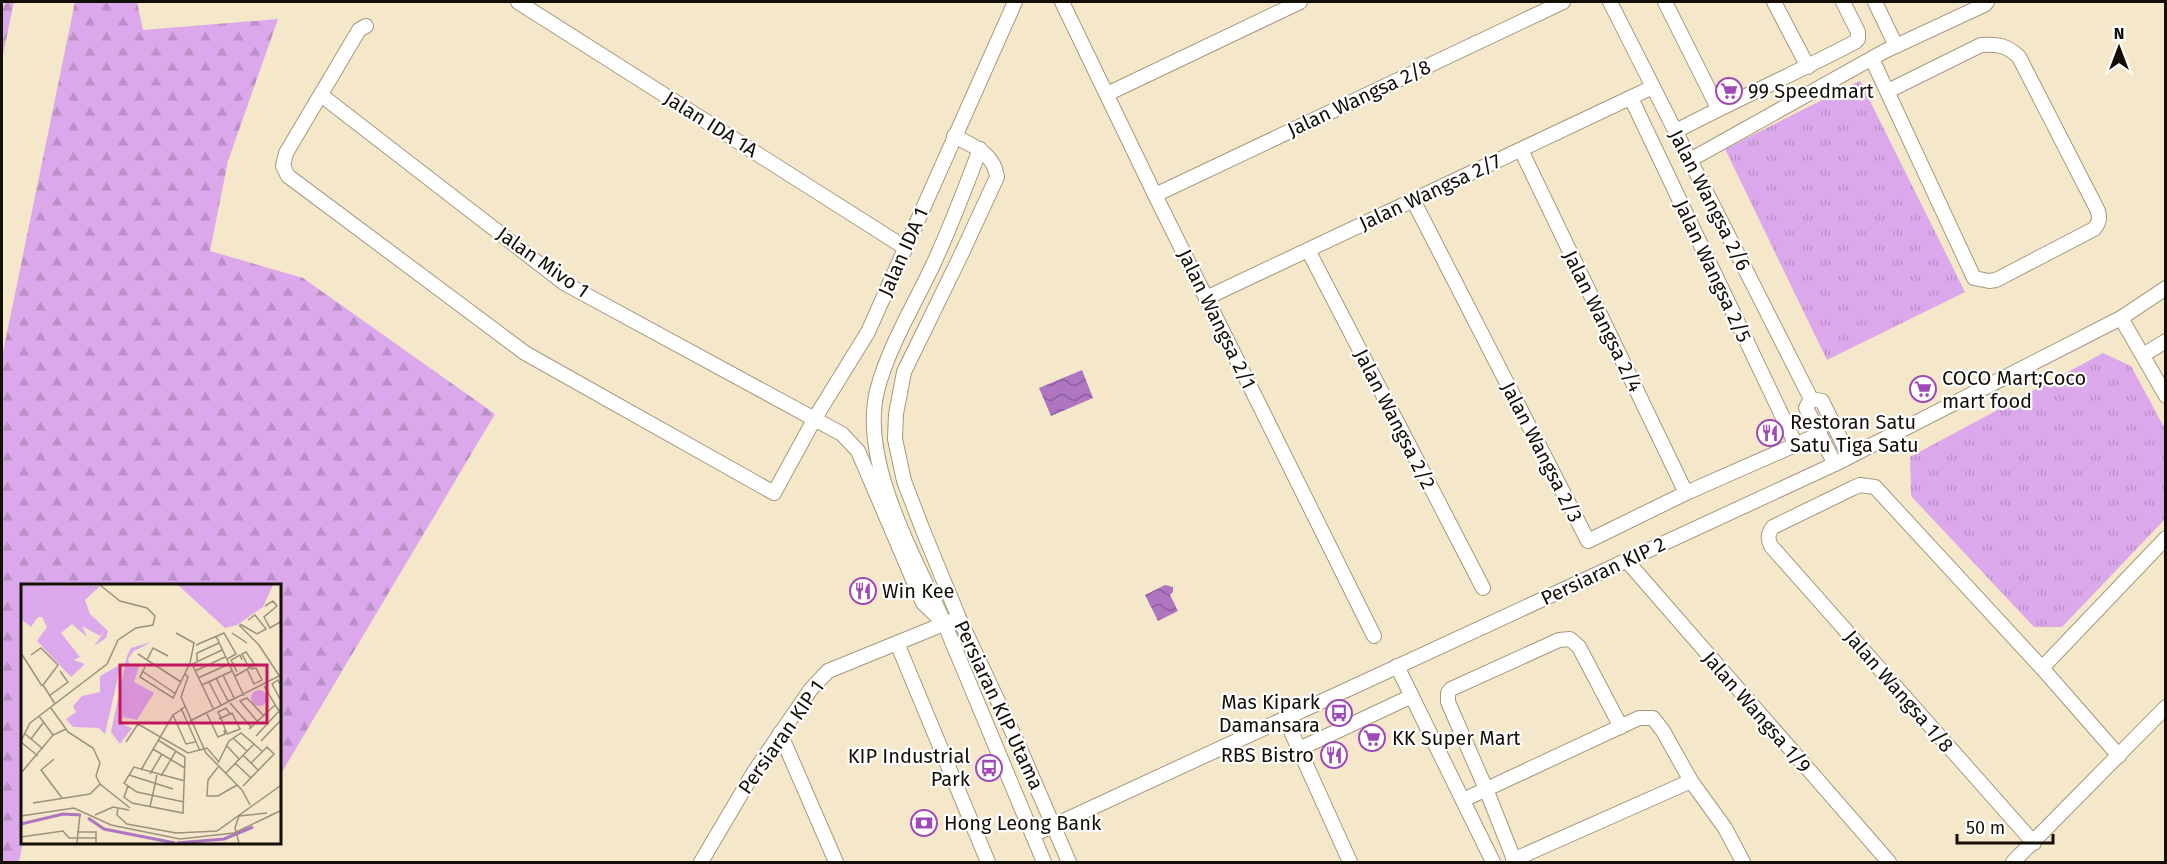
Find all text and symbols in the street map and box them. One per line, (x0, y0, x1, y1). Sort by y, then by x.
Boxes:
north arrow (2089, 18, 2149, 78)
text: N (2114, 24, 2124, 43)
street label: Jalan Wangsa 2/8 (1284, 54, 1434, 142)
supermarket icon: 99 Speedmart (1714, 76, 1744, 106)
place label: 99 Speedmart (1748, 79, 1875, 103)
street label: Jalan IDA 1A (660, 86, 763, 163)
street label: Jalan Wangsa 2/6 (1664, 126, 1756, 274)
street label: Jalan Wangsa 2/7 (1355, 149, 1505, 235)
street label: Jalan Wangsa 2/5 (1669, 196, 1757, 346)
street label: Jalan IDA 1 (873, 204, 933, 300)
street label: Jalan Mivo 1 (492, 221, 594, 303)
street label: Jalan Wangsa 2/1 (1173, 245, 1261, 393)
street label: Jalan Wangsa 2/4 (1558, 246, 1648, 396)
street label: Jalan Wangsa 2/2 (1349, 345, 1441, 493)
place label: COCO Mart;Coco mart food (1942, 366, 2086, 413)
supermarket icon: COCO Mart;Coco mart food (1908, 374, 1938, 404)
street label: Jalan Wangsa 2/3 (1496, 378, 1588, 526)
place label: Restoran Satu Satu Tiga Satu (1790, 410, 1919, 457)
restaurant icon: Restoran Satu Satu Tiga Satu (1755, 418, 1785, 448)
street label: Persiaran KIP 2 (1537, 532, 1669, 610)
restaurant icon: Win Kee (848, 576, 878, 606)
place label: Win Kee (882, 579, 954, 603)
inset map (21, 584, 280, 843)
street label: Persiaran KIP Utama (949, 617, 1049, 793)
street label: Jalan Wangsa 1/8 (1839, 625, 1959, 757)
street label: Jalan Wangsa 1/9 (1698, 646, 1816, 778)
street label: Persiaran KIP 1 (733, 675, 829, 799)
place label: Mas Kipark Damansara (1219, 690, 1321, 737)
bus stop icon: Mas Kipark Damansara (1324, 698, 1354, 728)
supermarket icon: KK Super Mart (1357, 723, 1387, 753)
place label: KK Super Mart (1392, 726, 1521, 750)
restaurant icon: RBS Bistro (1319, 740, 1349, 770)
place label: RBS Bistro (1221, 743, 1314, 767)
place label: KIP Industrial Park (848, 744, 971, 791)
bus stop icon: KIP Industrial Park (974, 753, 1004, 783)
scale bar (1957, 807, 2053, 845)
bank icon: Hong Leong Bank (909, 808, 939, 838)
place label: Hong Leong Bank (944, 811, 1102, 835)
text: 50 m (1966, 817, 2005, 839)

